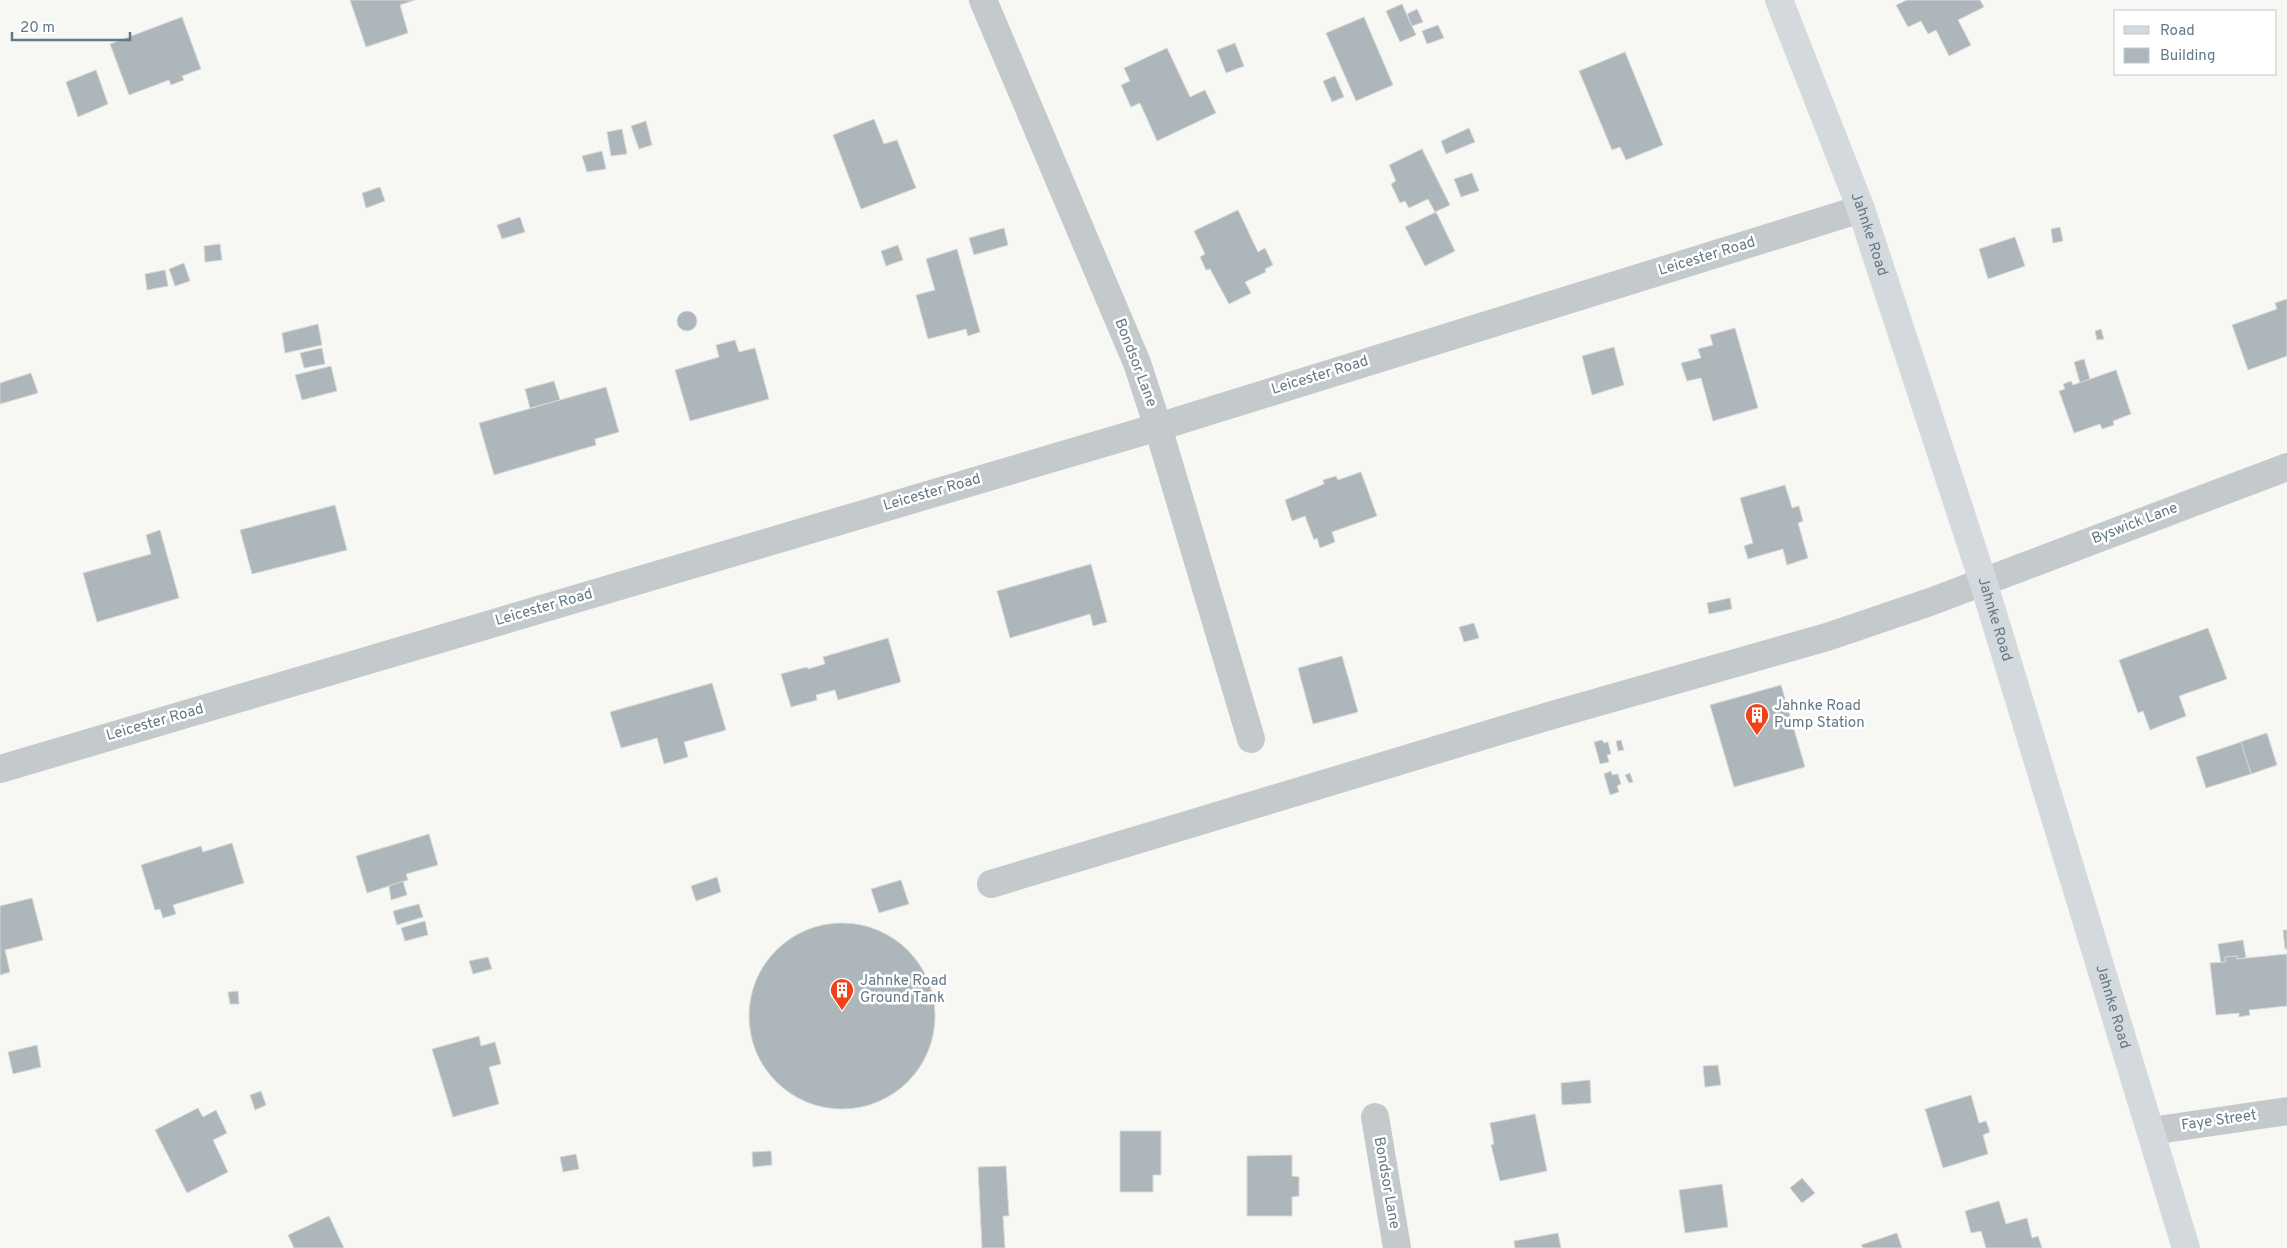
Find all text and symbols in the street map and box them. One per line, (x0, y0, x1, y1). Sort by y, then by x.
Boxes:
scale bar (12, 10, 130, 42)
legend (2114, 10, 2277, 75)
text: 20 m (20, 19, 55, 38)
text: Road (2160, 22, 2195, 41)
text: Building (2160, 47, 2215, 66)
street label: Jahnke Road (1846, 190, 1892, 279)
street label: Leicester Road (1656, 233, 1758, 281)
street label: Bondsor Lane (1109, 316, 1161, 410)
street label: Leicester Road (1269, 352, 1371, 400)
street label: Leicester Road (881, 470, 983, 516)
street label: Byswick Lane (2089, 499, 2181, 549)
street label: Jahnke Road (1973, 575, 2016, 664)
street label: Leicester Road (493, 585, 595, 631)
place label: Jahnke Road Pump Station (1774, 697, 1865, 733)
street label: Leicester Road (104, 700, 206, 746)
building icon: Jahnke Road Pump Station (1744, 702, 1770, 736)
street label: Jahnke Road (2091, 962, 2134, 1051)
place label: Jahnke Road Ground Tank (860, 972, 947, 1008)
building icon: Jahnke Road Ground Tank (829, 977, 855, 1011)
street label: Faye Street (2180, 1106, 2258, 1136)
street label: Bondsor Lane (1369, 1135, 1403, 1231)

